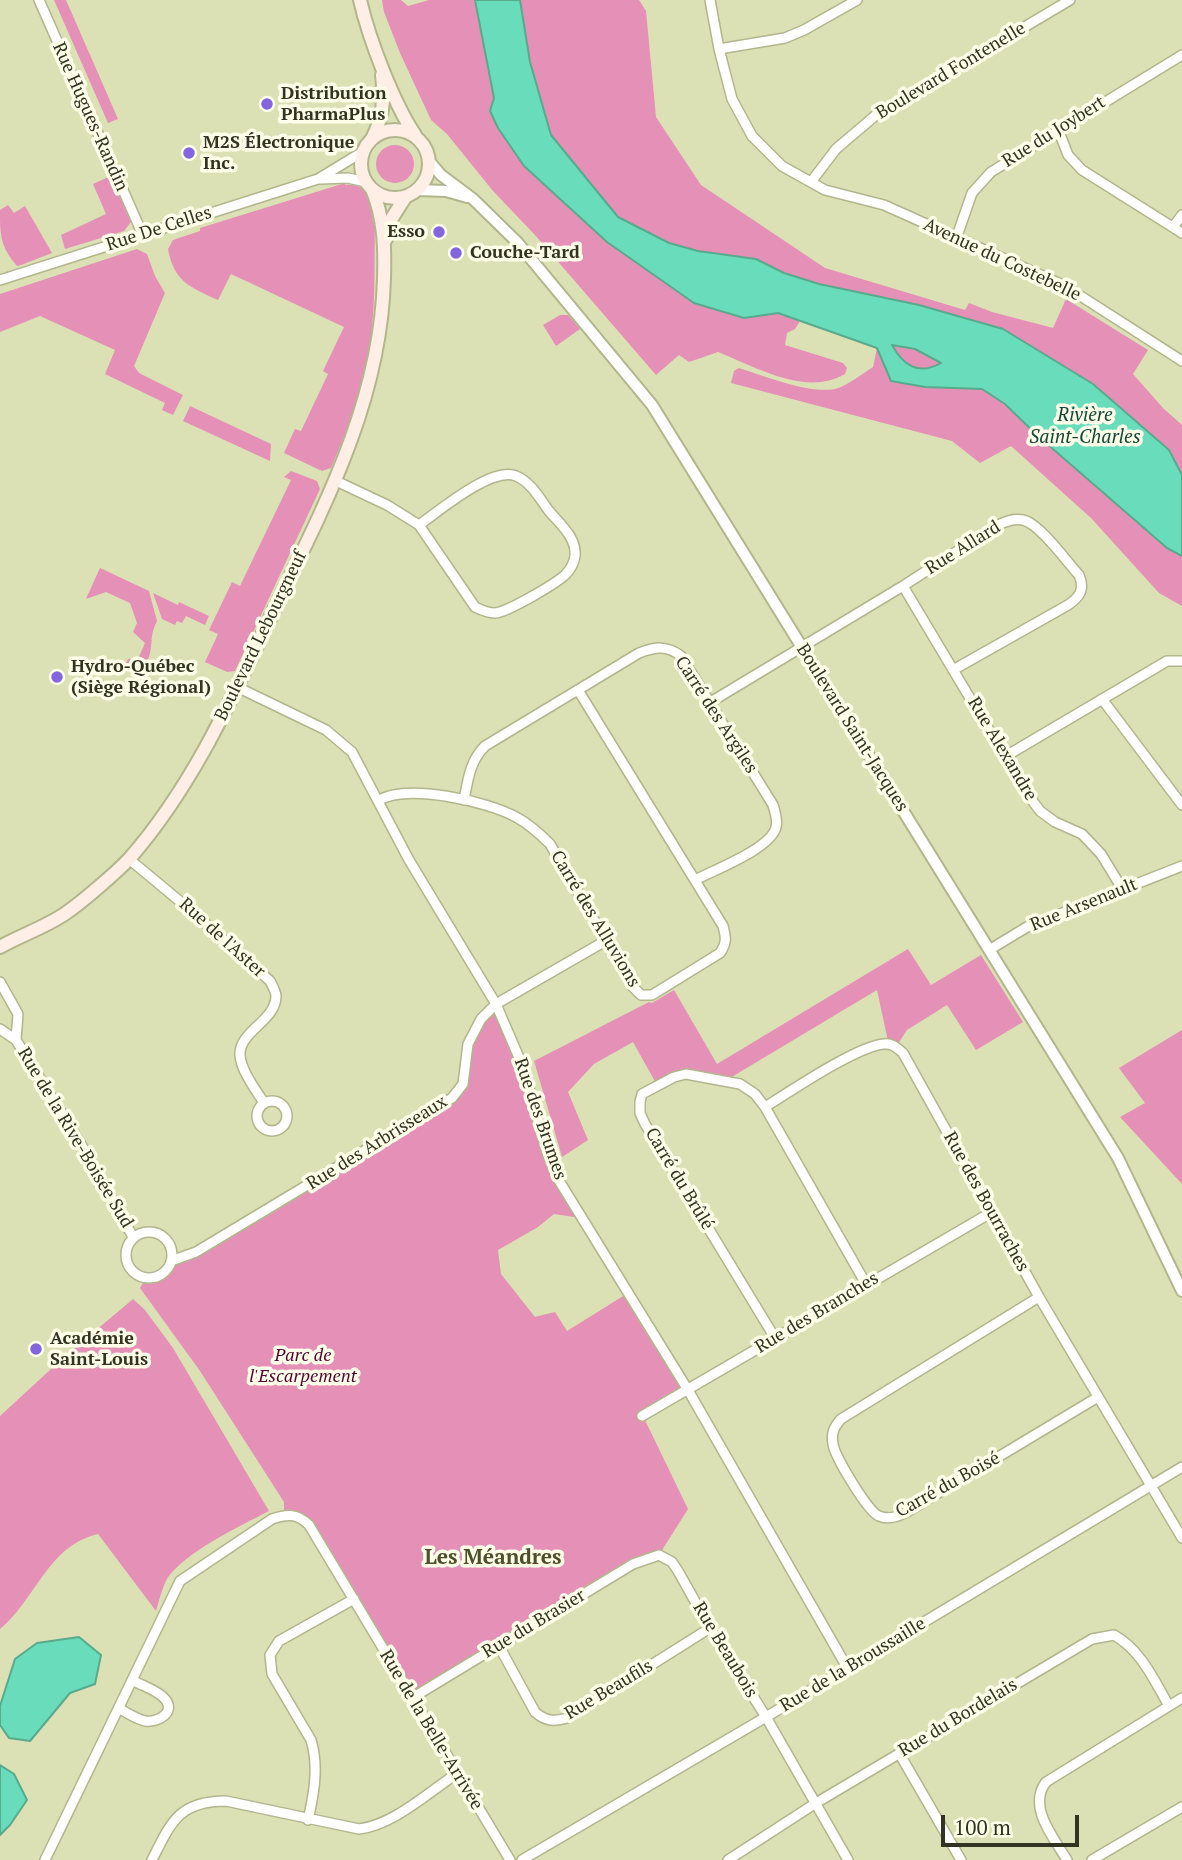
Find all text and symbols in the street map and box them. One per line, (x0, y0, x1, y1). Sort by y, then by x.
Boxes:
street label: Boulevard Fontenelle (872, 18, 1030, 124)
street label: Rue Hugues-Randin (48, 39, 132, 195)
place label: Distribution PharmaPlus (281, 83, 386, 126)
street label: Rue du Joybert (999, 92, 1109, 172)
marker: Distribution PharmaPlus (259, 96, 275, 112)
place label: M2S Électronique Inc. (203, 132, 354, 174)
marker: M2S Électronique Inc. (181, 145, 197, 161)
street label: Rue De Celles (104, 202, 214, 256)
street label: Avenue du Costebelle (920, 214, 1084, 306)
place label: Esso (387, 221, 425, 243)
marker: Esso (431, 224, 447, 240)
place label: Couche-Tard (470, 242, 580, 264)
marker: Couche-Tard (448, 245, 464, 261)
water label: Rivière Saint-Charles (1029, 405, 1141, 449)
street label: Rue Allard (922, 516, 1004, 580)
street label: Boulevard Lebourgneuf (210, 547, 312, 725)
street label: Boulevard Saint-Jacques (791, 640, 913, 816)
street label: Carré des Argiles (670, 652, 762, 778)
place label: Hydro-Québec (Siège Régional) (71, 656, 211, 698)
marker: Hydro-Québec (Siège Régional) (49, 669, 65, 685)
street label: Rue Alexandre (963, 693, 1041, 805)
street label: Carré des Alluvions (546, 847, 644, 991)
street label: Rue Arsenault (1027, 874, 1141, 936)
street label: Rue de l'Aster (174, 894, 270, 982)
street label: Rue de la Rive-Boisée Sud (13, 1044, 137, 1232)
street label: Rue des Brumes (509, 1055, 571, 1183)
street label: Rue des Arbrisseaux (303, 1091, 451, 1195)
street label: Carré du Brûlé (640, 1124, 718, 1234)
street label: Rue des Bourraches (939, 1128, 1033, 1276)
street label: Rue des Branches (751, 1268, 883, 1358)
place label: Académie Saint-Louis (50, 1328, 148, 1370)
marker: Académie Saint-Louis (28, 1341, 44, 1357)
park label: Parc de l'Escarpement (249, 1345, 357, 1388)
street label: Carré du Boisé (892, 1447, 1004, 1523)
district label: Les Méandres (424, 1545, 562, 1571)
street label: Rue du Brasier (479, 1585, 589, 1663)
street label: Rue Beaubois (688, 1598, 762, 1702)
street label: Rue de la Broussaille (776, 1613, 930, 1717)
street label: Rue de la Belle-Arrivée (375, 1646, 487, 1814)
street label: Rue Beaufils (561, 1655, 657, 1725)
street label: Rue du Bordelais (895, 1674, 1021, 1762)
scale bar (944, 1800, 1082, 1844)
text: 100 m (954, 1813, 1011, 1841)

